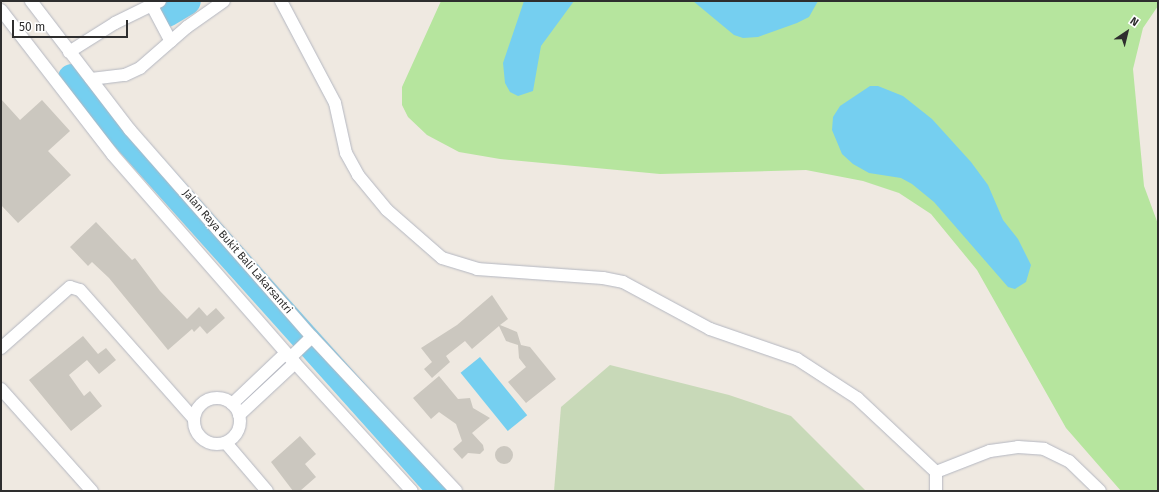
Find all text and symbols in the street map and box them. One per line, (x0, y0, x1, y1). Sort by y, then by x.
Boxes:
scale bar (14, 12, 130, 38)
north arrow (1107, 12, 1147, 52)
text: N (1127, 14, 1141, 29)
text: 50 m (19, 20, 45, 34)
street label: Jalan Raya Bukit Bali Lakarsantri (179, 187, 295, 317)

